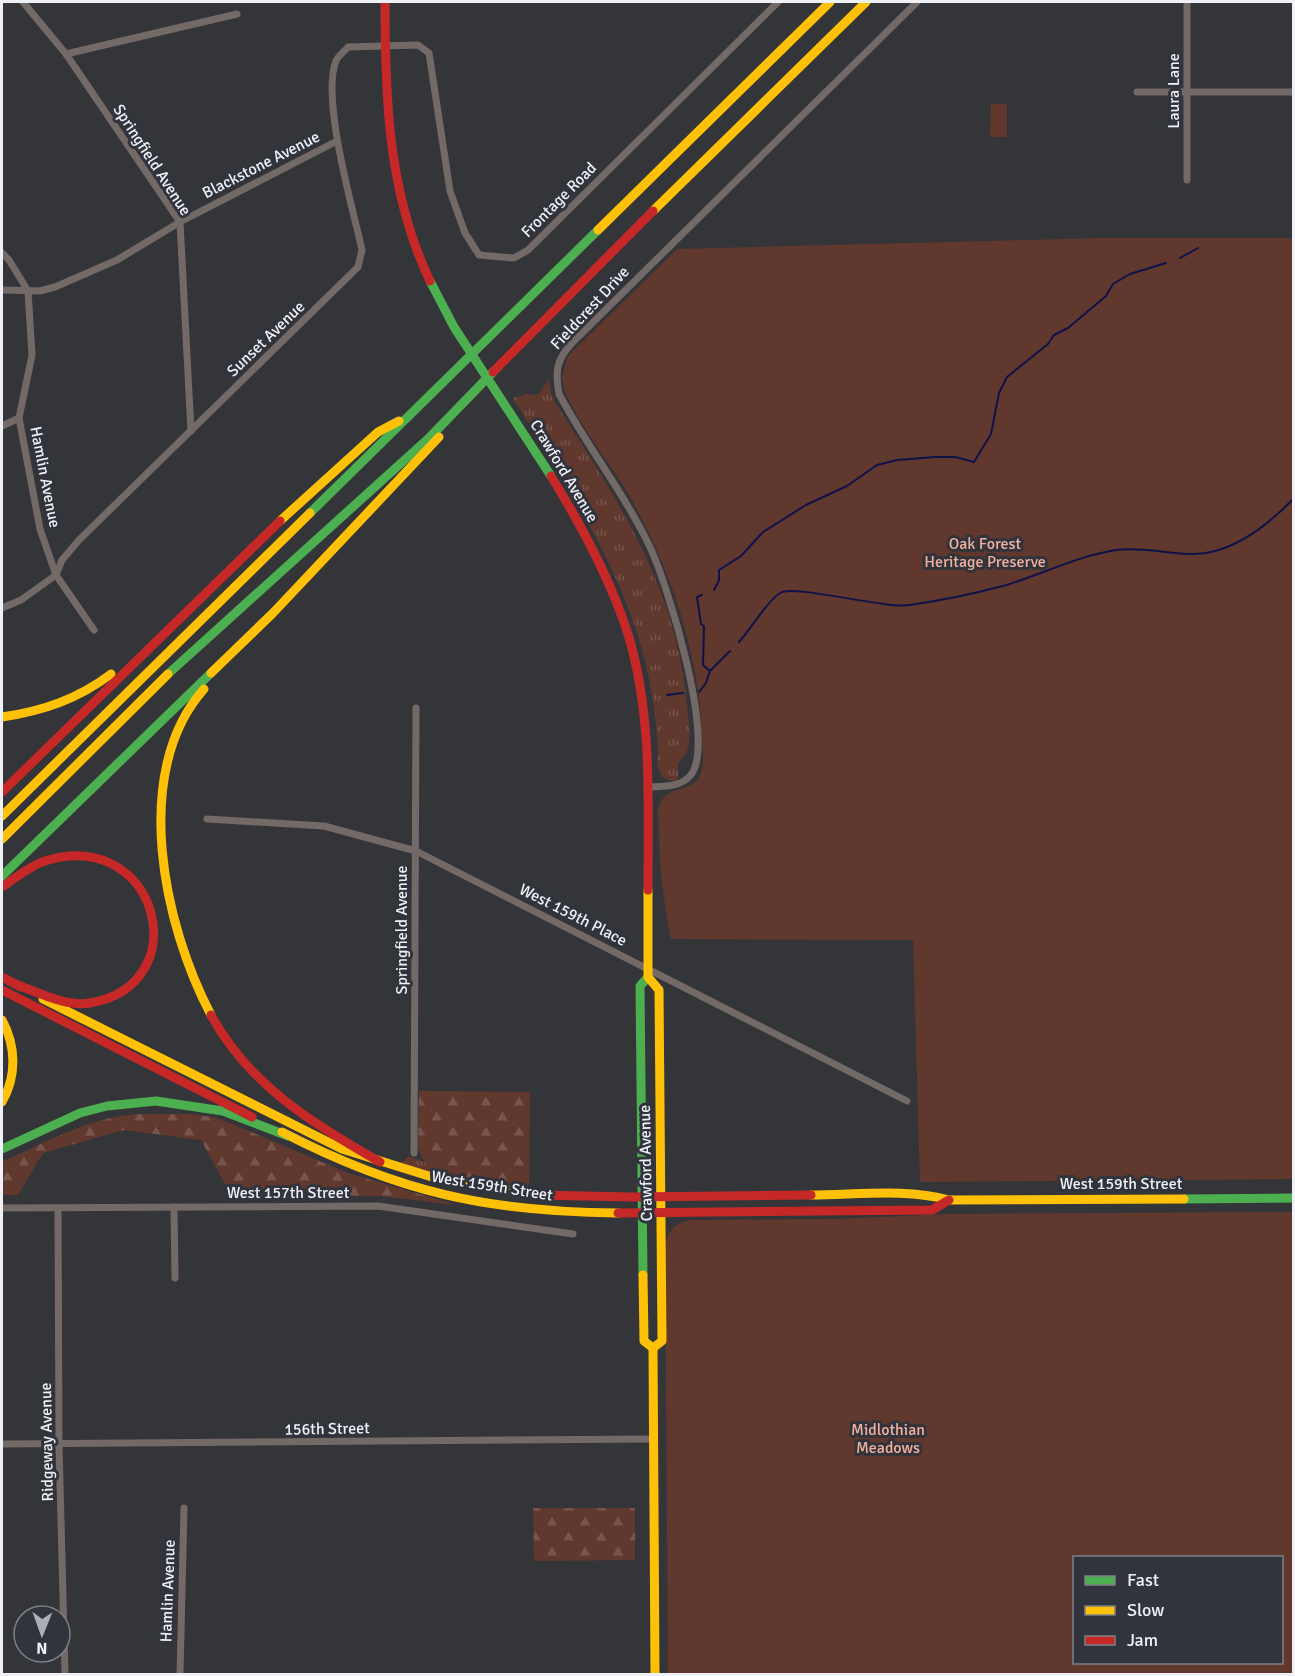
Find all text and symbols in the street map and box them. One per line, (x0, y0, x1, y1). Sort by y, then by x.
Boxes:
street label: Laura Lane (1164, 53, 1184, 129)
street label: Springfield Avenue (108, 100, 196, 220)
street label: Blackstone Avenue (199, 127, 323, 203)
street label: Frontage Road (517, 158, 601, 242)
street label: Fieldcrest Drive (546, 262, 634, 354)
street label: Sunset Avenue (223, 297, 309, 381)
street label: Crawford Avenue (525, 416, 603, 526)
street label: Hamlin Avenue (25, 425, 65, 529)
park label: Oak Forest Heritage Preserve (924, 534, 1046, 572)
street label: Springfield Avenue (392, 866, 412, 995)
street label: West 159th Place (516, 879, 630, 951)
street label: Crawford Avenue (635, 1105, 657, 1221)
street label: West 159th Street (430, 1167, 554, 1206)
street label: West 159th Street (1060, 1174, 1183, 1194)
street label: West 157th Street (227, 1183, 350, 1203)
street label: Ridgeway Avenue (36, 1382, 58, 1502)
street label: 156th Street (284, 1418, 370, 1440)
park label: Midlothian Meadows (851, 1420, 925, 1458)
street label: Hamlin Avenue (156, 1539, 180, 1643)
legend (1073, 1556, 1283, 1664)
text: Fast (1127, 1569, 1159, 1591)
text: Slow (1127, 1599, 1164, 1621)
north arrow (12, 1604, 72, 1664)
text: Jam (1127, 1629, 1158, 1651)
text: N (36, 1638, 47, 1658)

